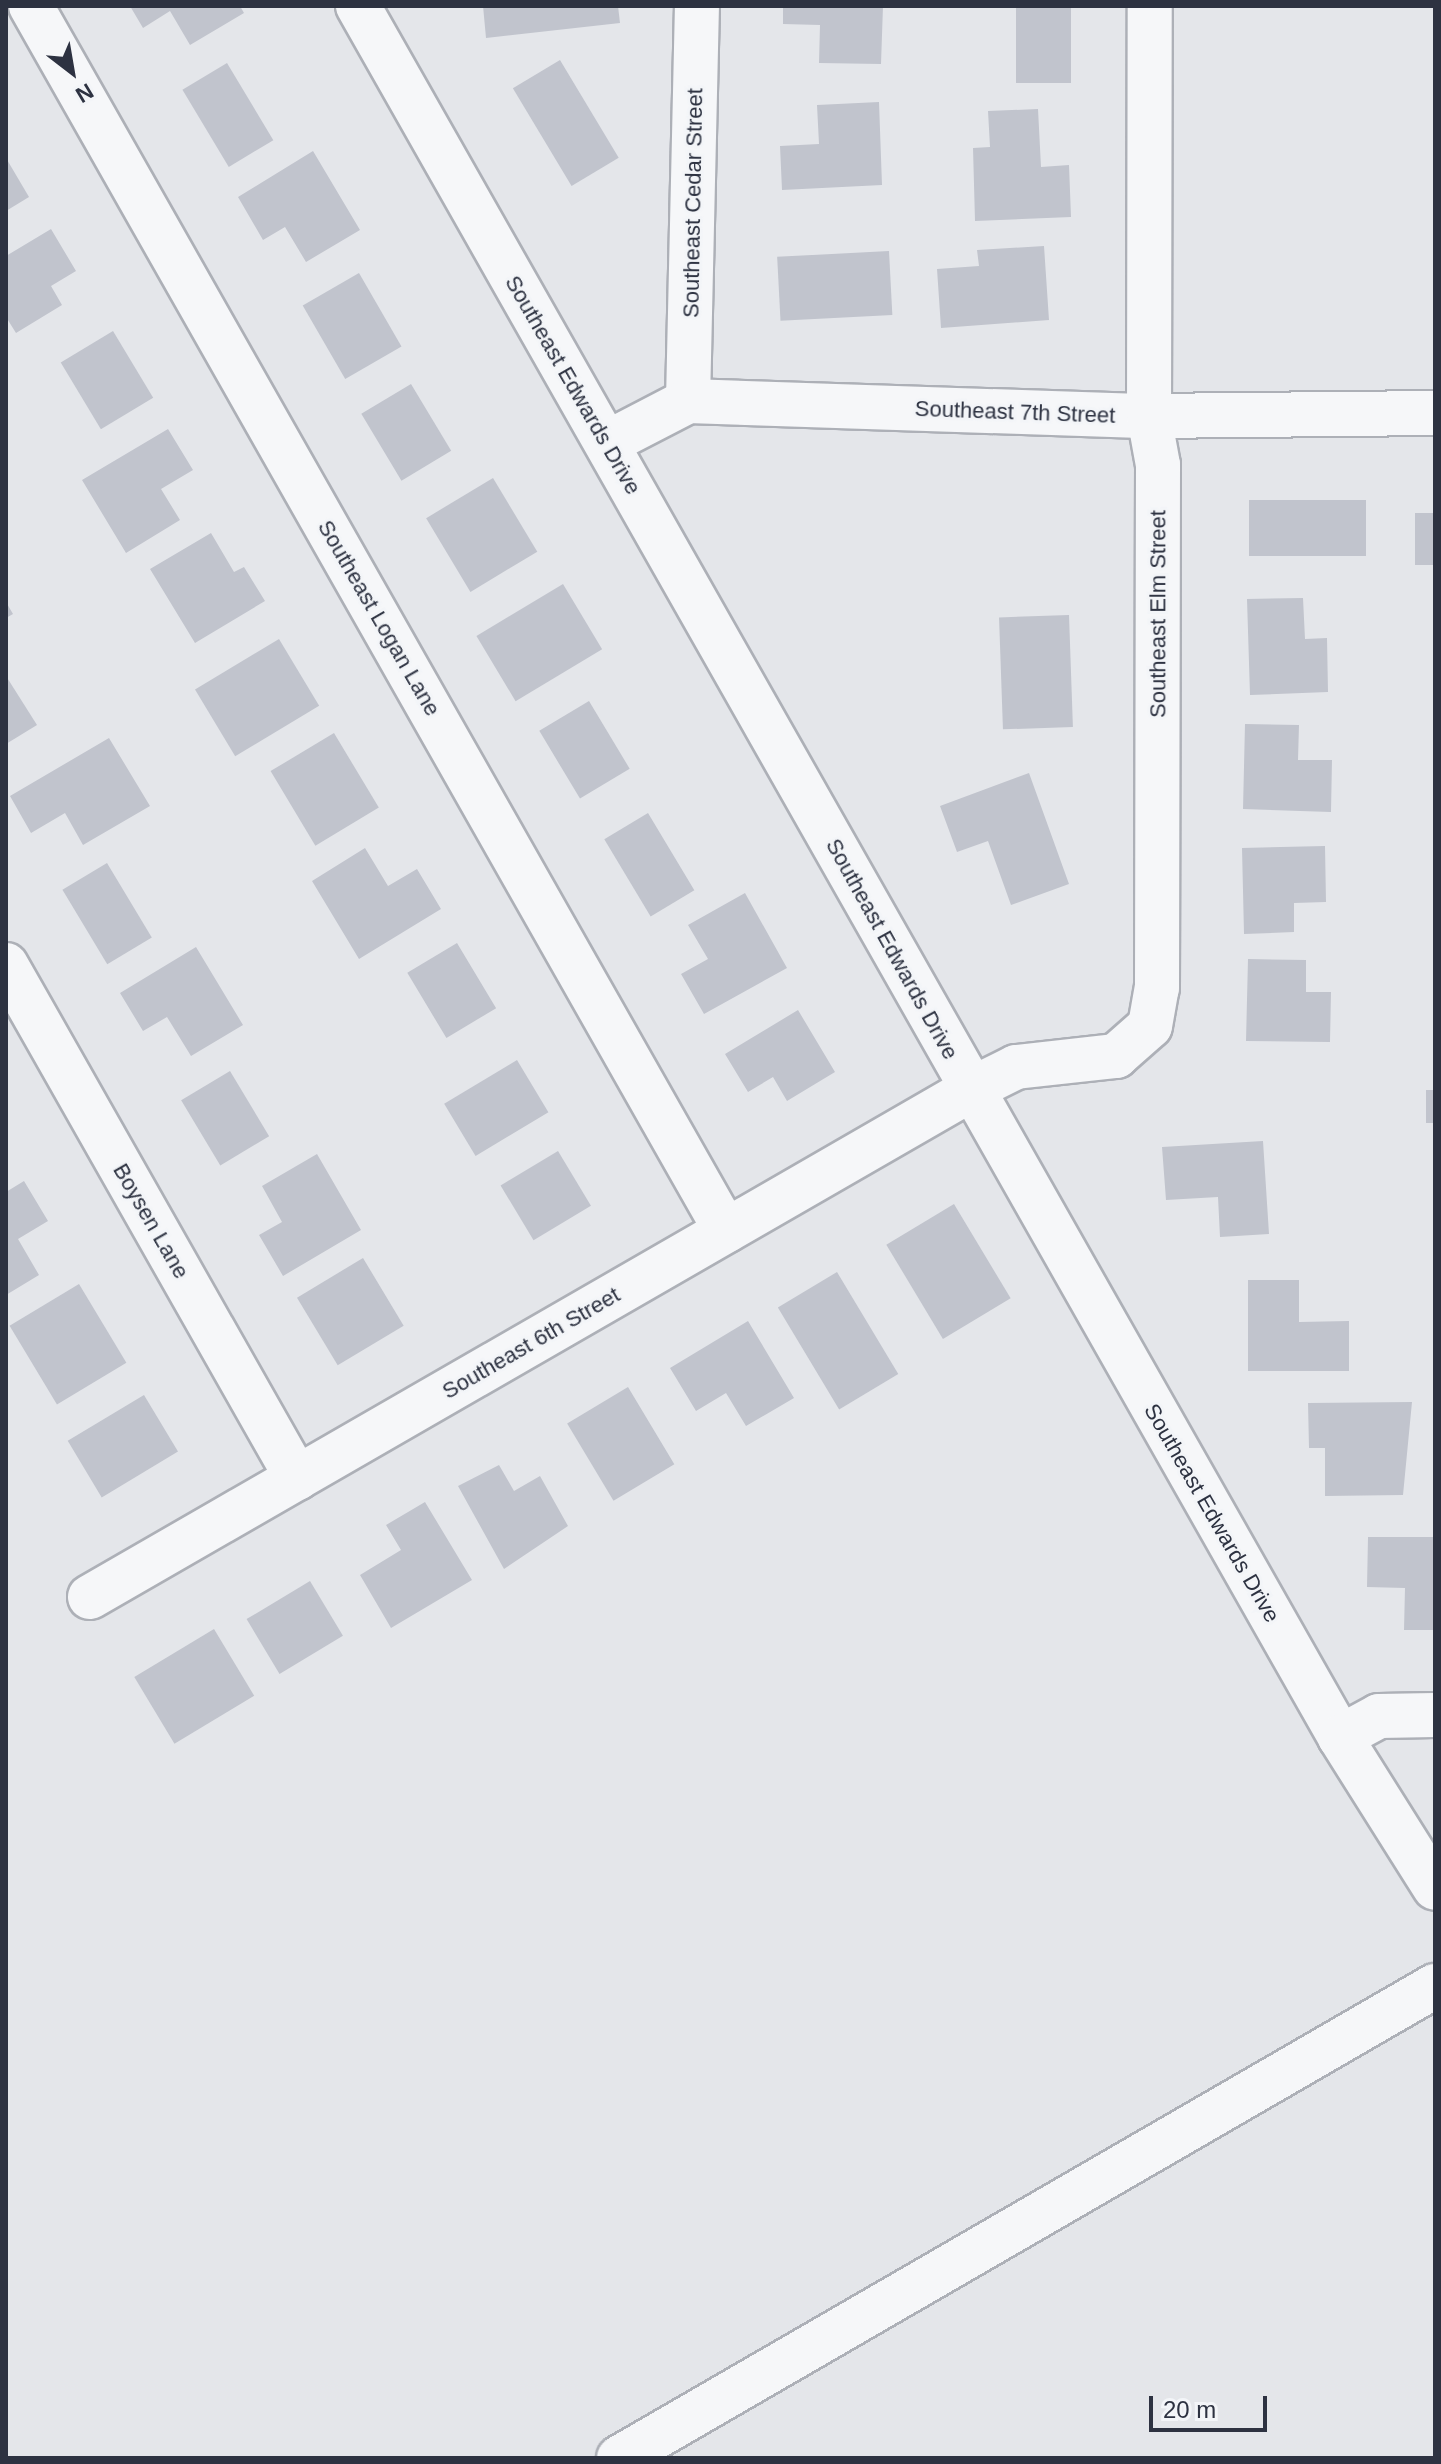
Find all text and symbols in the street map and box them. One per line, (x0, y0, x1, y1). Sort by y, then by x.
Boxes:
north arrow (32, 32, 112, 112)
text: N (71, 78, 98, 108)
street label: Southeast Cedar Street (678, 88, 708, 318)
street label: Southeast Edwards Drive (500, 271, 646, 499)
street label: Southeast 7th Street (914, 395, 1116, 429)
street label: Southeast Elm Street (1145, 510, 1171, 718)
street label: Southeast Logan Lane (312, 516, 446, 720)
street label: Southeast Edwards Drive (820, 834, 964, 1064)
street label: Boysen Lane (107, 1159, 195, 1283)
street label: Southeast 6th Street (438, 1281, 624, 1405)
street label: Southeast Edwards Drive (1139, 1399, 1285, 1627)
scale bar (1153, 2380, 1271, 2430)
text: 20 m (1163, 2396, 1216, 2423)

